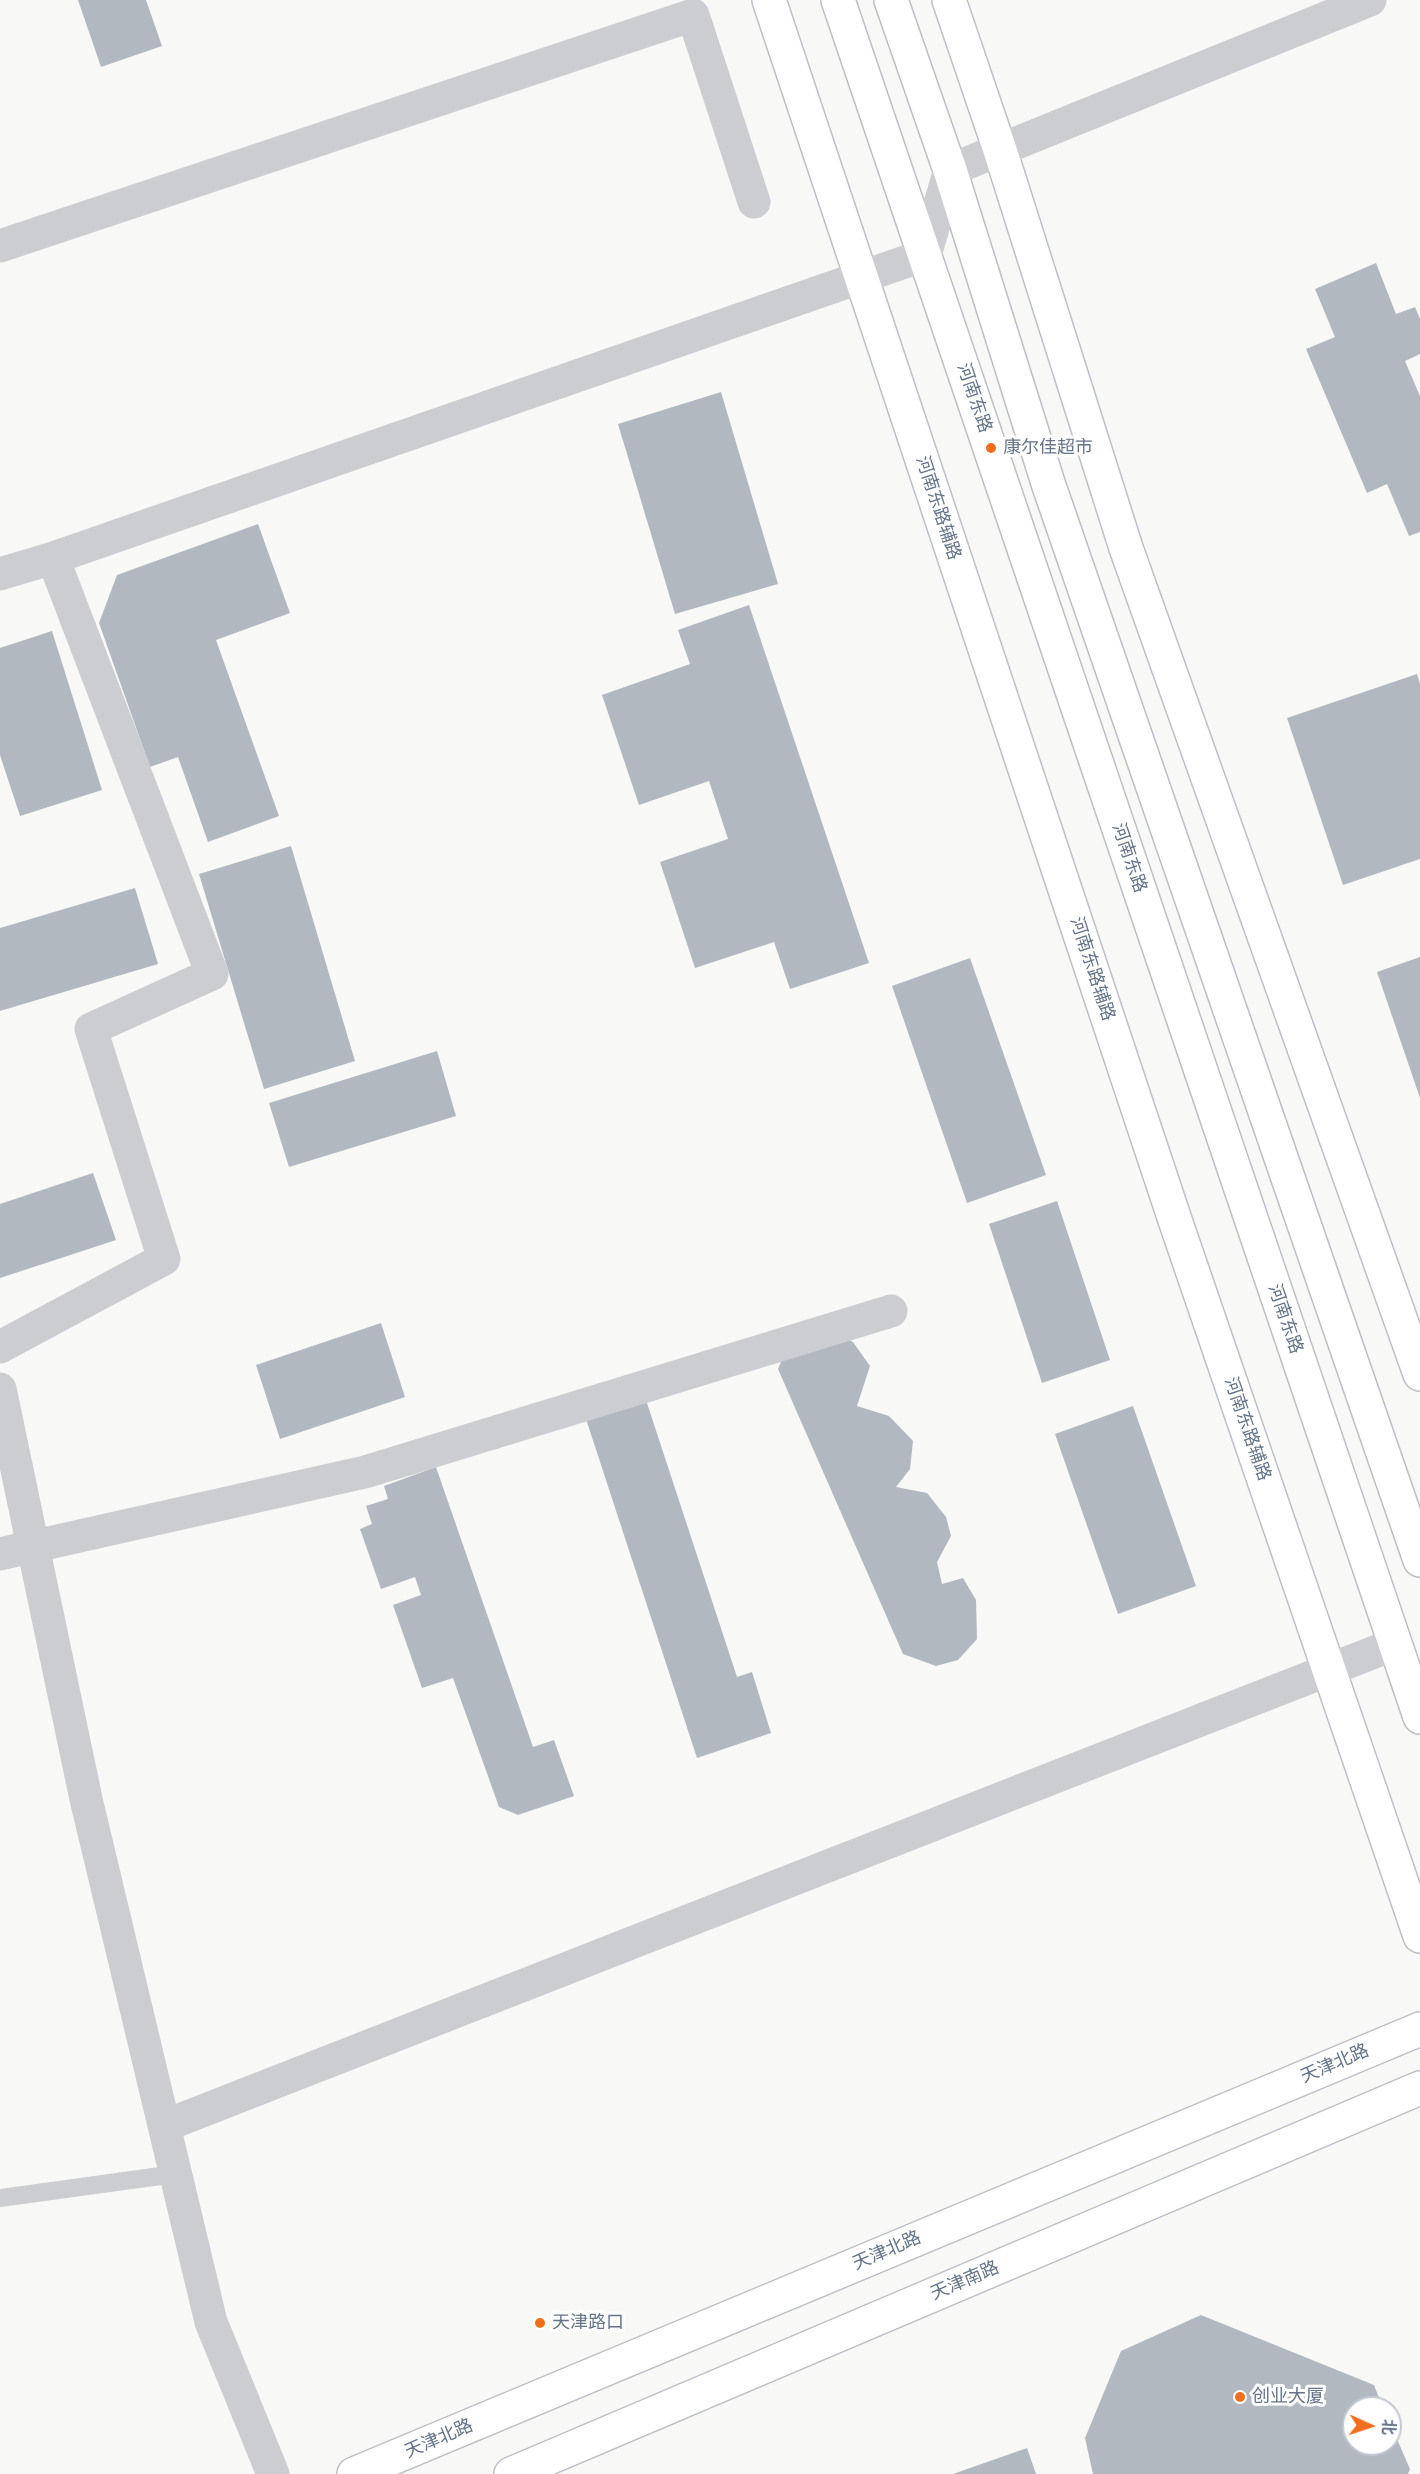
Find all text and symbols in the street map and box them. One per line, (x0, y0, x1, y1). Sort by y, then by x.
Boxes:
street label: 河南东路 (952, 360, 996, 436)
place label: 康尔佳超市 (1003, 437, 1093, 459)
marker: 康尔佳超市 (984, 441, 998, 455)
street label: 河南东路辅路 (911, 453, 965, 563)
street label: 河南东路 (1107, 820, 1151, 896)
street label: 河南东路辅路 (1065, 914, 1119, 1024)
street label: 河南东路 (1263, 1281, 1307, 1357)
street label: 河南东路辅路 (1219, 1374, 1275, 1484)
street label: 天津北路 (1298, 2040, 1372, 2088)
street label: 天津北路 (850, 2227, 924, 2275)
street label: 天津南路 (928, 2257, 1002, 2305)
place label: 天津路口 (552, 2312, 624, 2334)
marker: 天津路口 (533, 2316, 547, 2330)
place label: 创业大厦 (1252, 2386, 1324, 2408)
marker: 创业大厦 (1233, 2390, 1247, 2404)
north arrow (1342, 2396, 1402, 2456)
street label: 天津北路 (402, 2415, 476, 2463)
text: 北 (1379, 2418, 1398, 2435)

